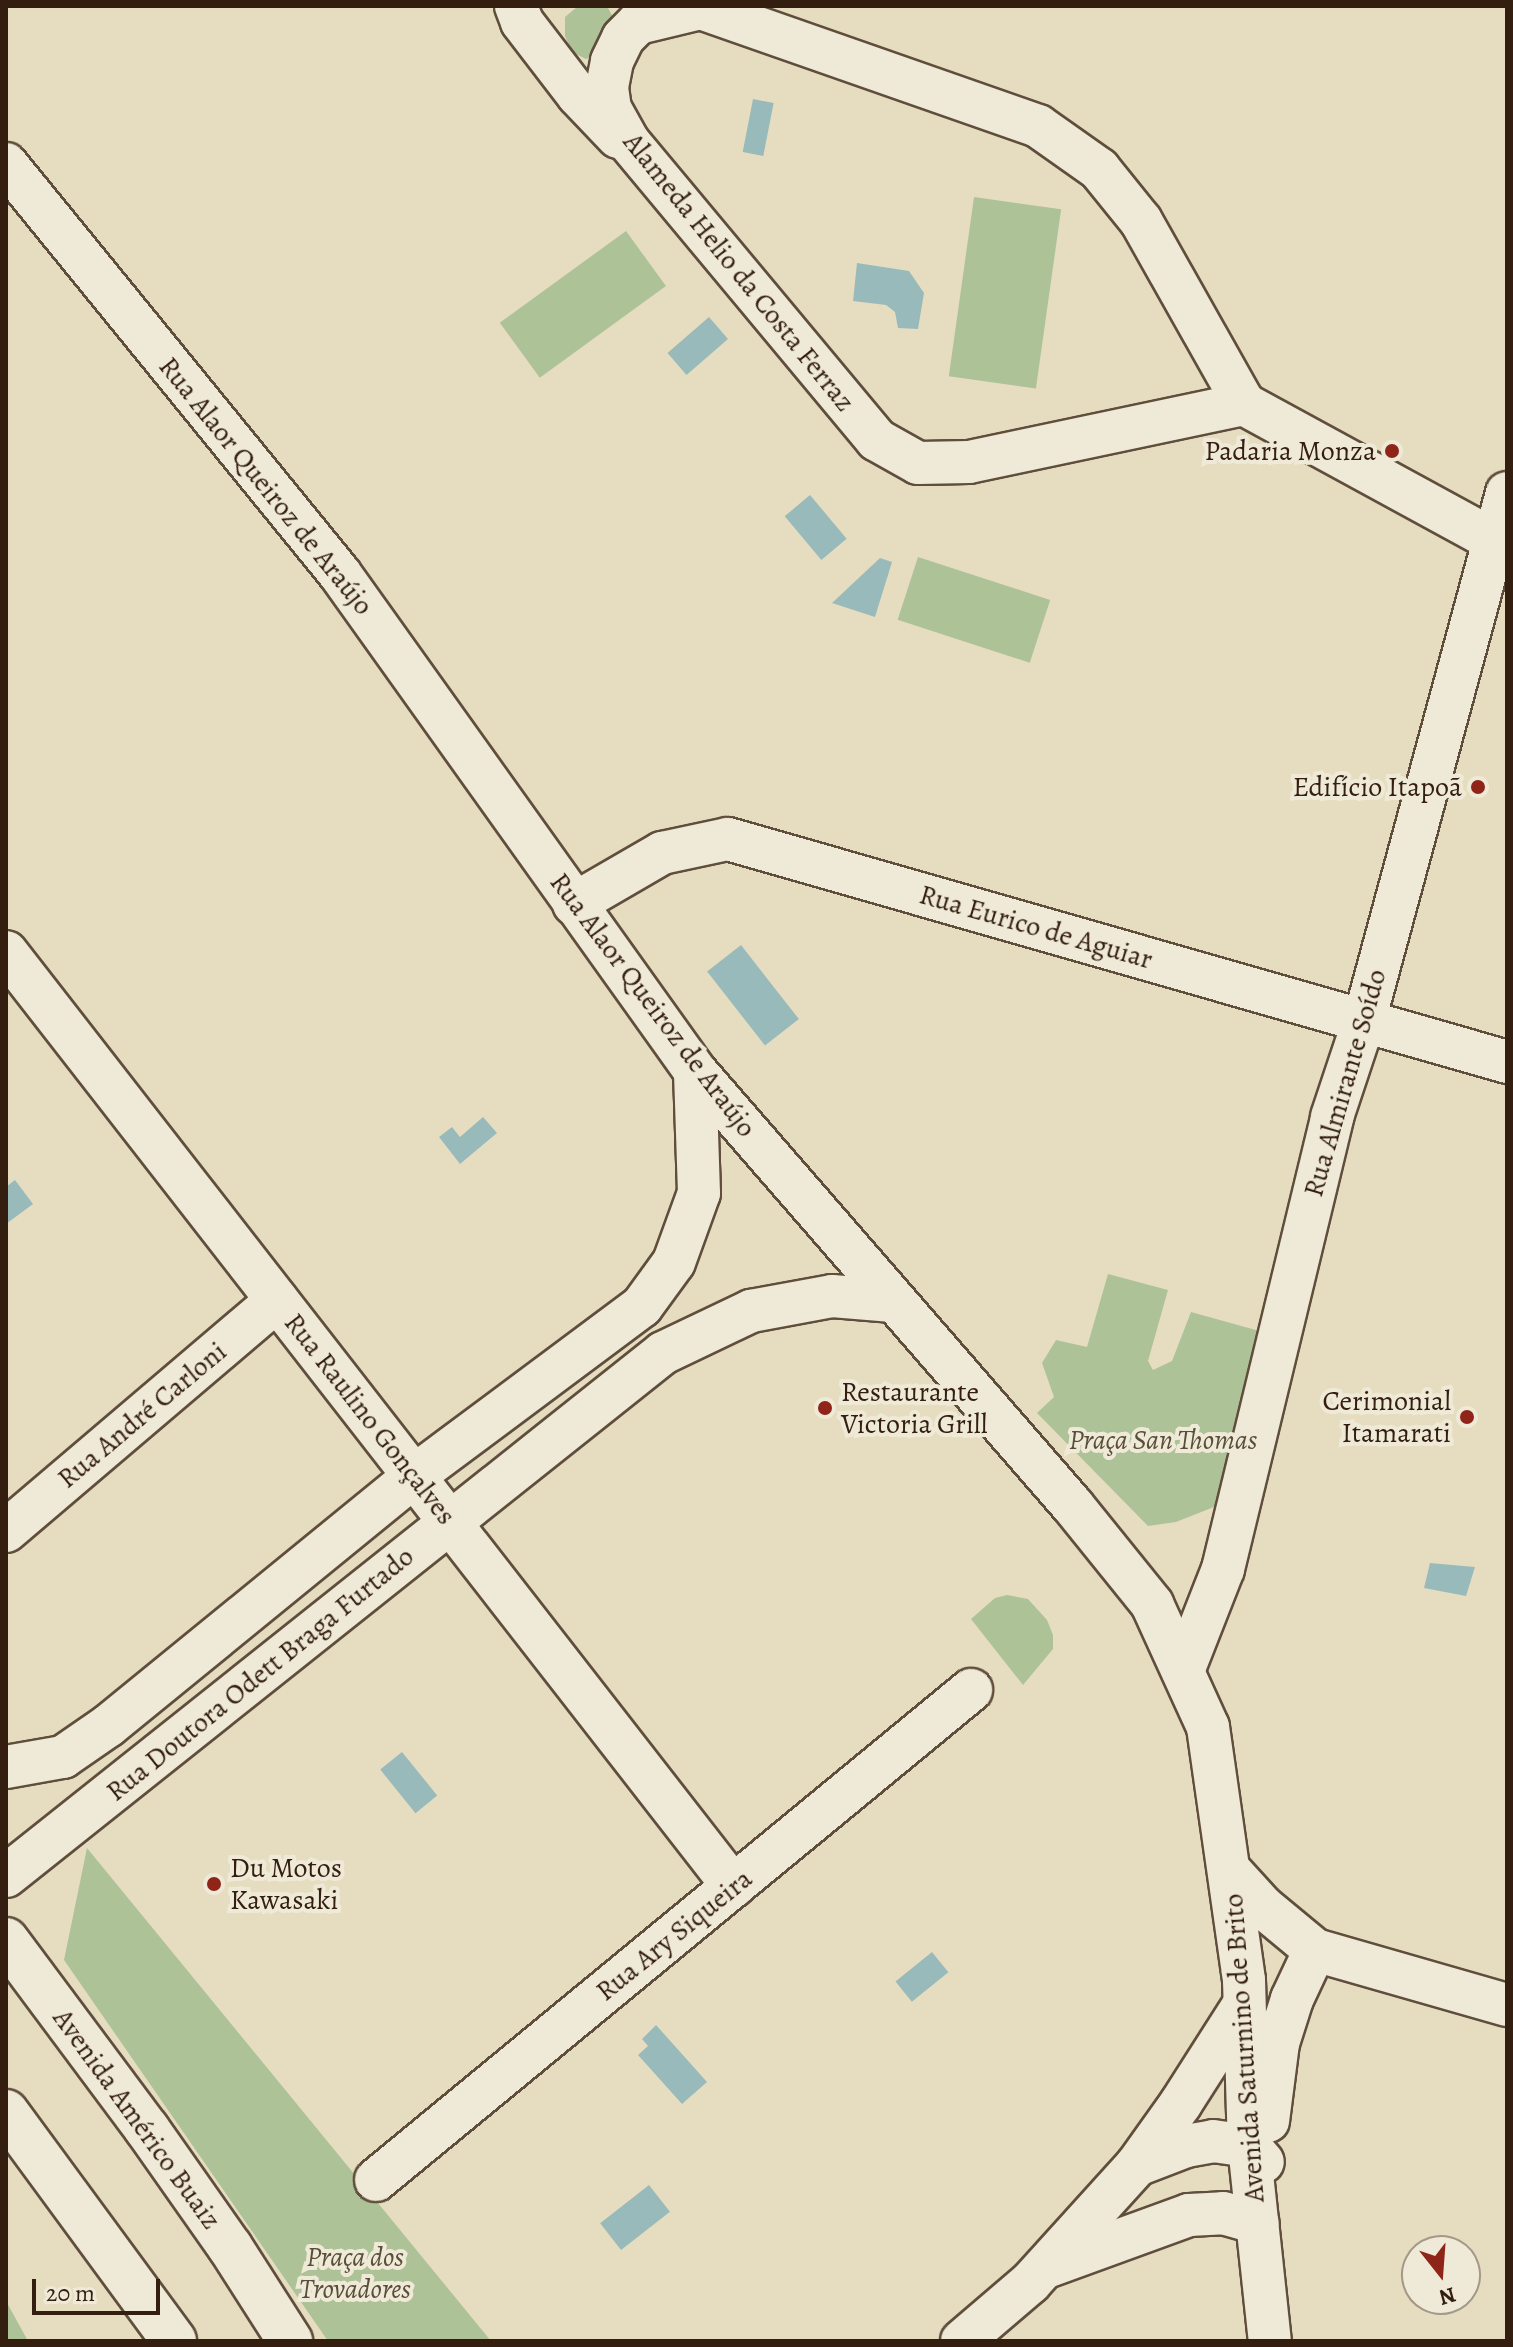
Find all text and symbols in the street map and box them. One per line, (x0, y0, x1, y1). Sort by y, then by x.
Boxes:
street label: Alameda Helio da Costa Ferraz (616, 126, 862, 418)
street label: Rua Alaor Queiroz de Araújo (152, 350, 380, 622)
place label: Padaria Monza (1204, 434, 1376, 468)
marker: Padaria Monza (1383, 442, 1401, 460)
place label: Edifício Itapoã (1293, 770, 1462, 804)
marker: Edifício Itapoã (1469, 778, 1487, 796)
street label: Rua Alaor Queiroz de Araújo (543, 866, 763, 1144)
street label: Rua Eurico de Aguiar (916, 878, 1156, 976)
street label: Rua Almirante Soído (1296, 965, 1394, 1201)
street label: Rua Raulino Gonçalves (277, 1307, 463, 1531)
street label: Rua André Carloni (51, 1335, 233, 1495)
place label: Restaurante Victoria Grill (841, 1375, 988, 1441)
place label: Cerimonial Itamarati (1323, 1384, 1451, 1450)
marker: Restaurante Victoria Grill (816, 1399, 834, 1417)
marker: Cerimonial Itamarati (1458, 1408, 1476, 1426)
park label: Praça San Thomas (1069, 1423, 1257, 1457)
street label: Rua Doutora Odett Braga Furtado (100, 1540, 420, 1808)
place label: Du Motos Kawasaki (230, 1851, 342, 1917)
street label: Rua Ary Siqueira (589, 1862, 759, 2008)
marker: Du Motos Kawasaki (205, 1875, 223, 1893)
street label: Avenida Saturnino de Brito (1216, 1893, 1272, 2203)
street label: Avenida Américo Buaiz (46, 2002, 228, 2236)
north arrow (1401, 2235, 1481, 2315)
park label: Praça dos Trovadores (299, 2240, 411, 2306)
scale bar (36, 2263, 164, 2313)
text: 20 m (46, 2277, 95, 2309)
text: N (1435, 2279, 1459, 2313)

